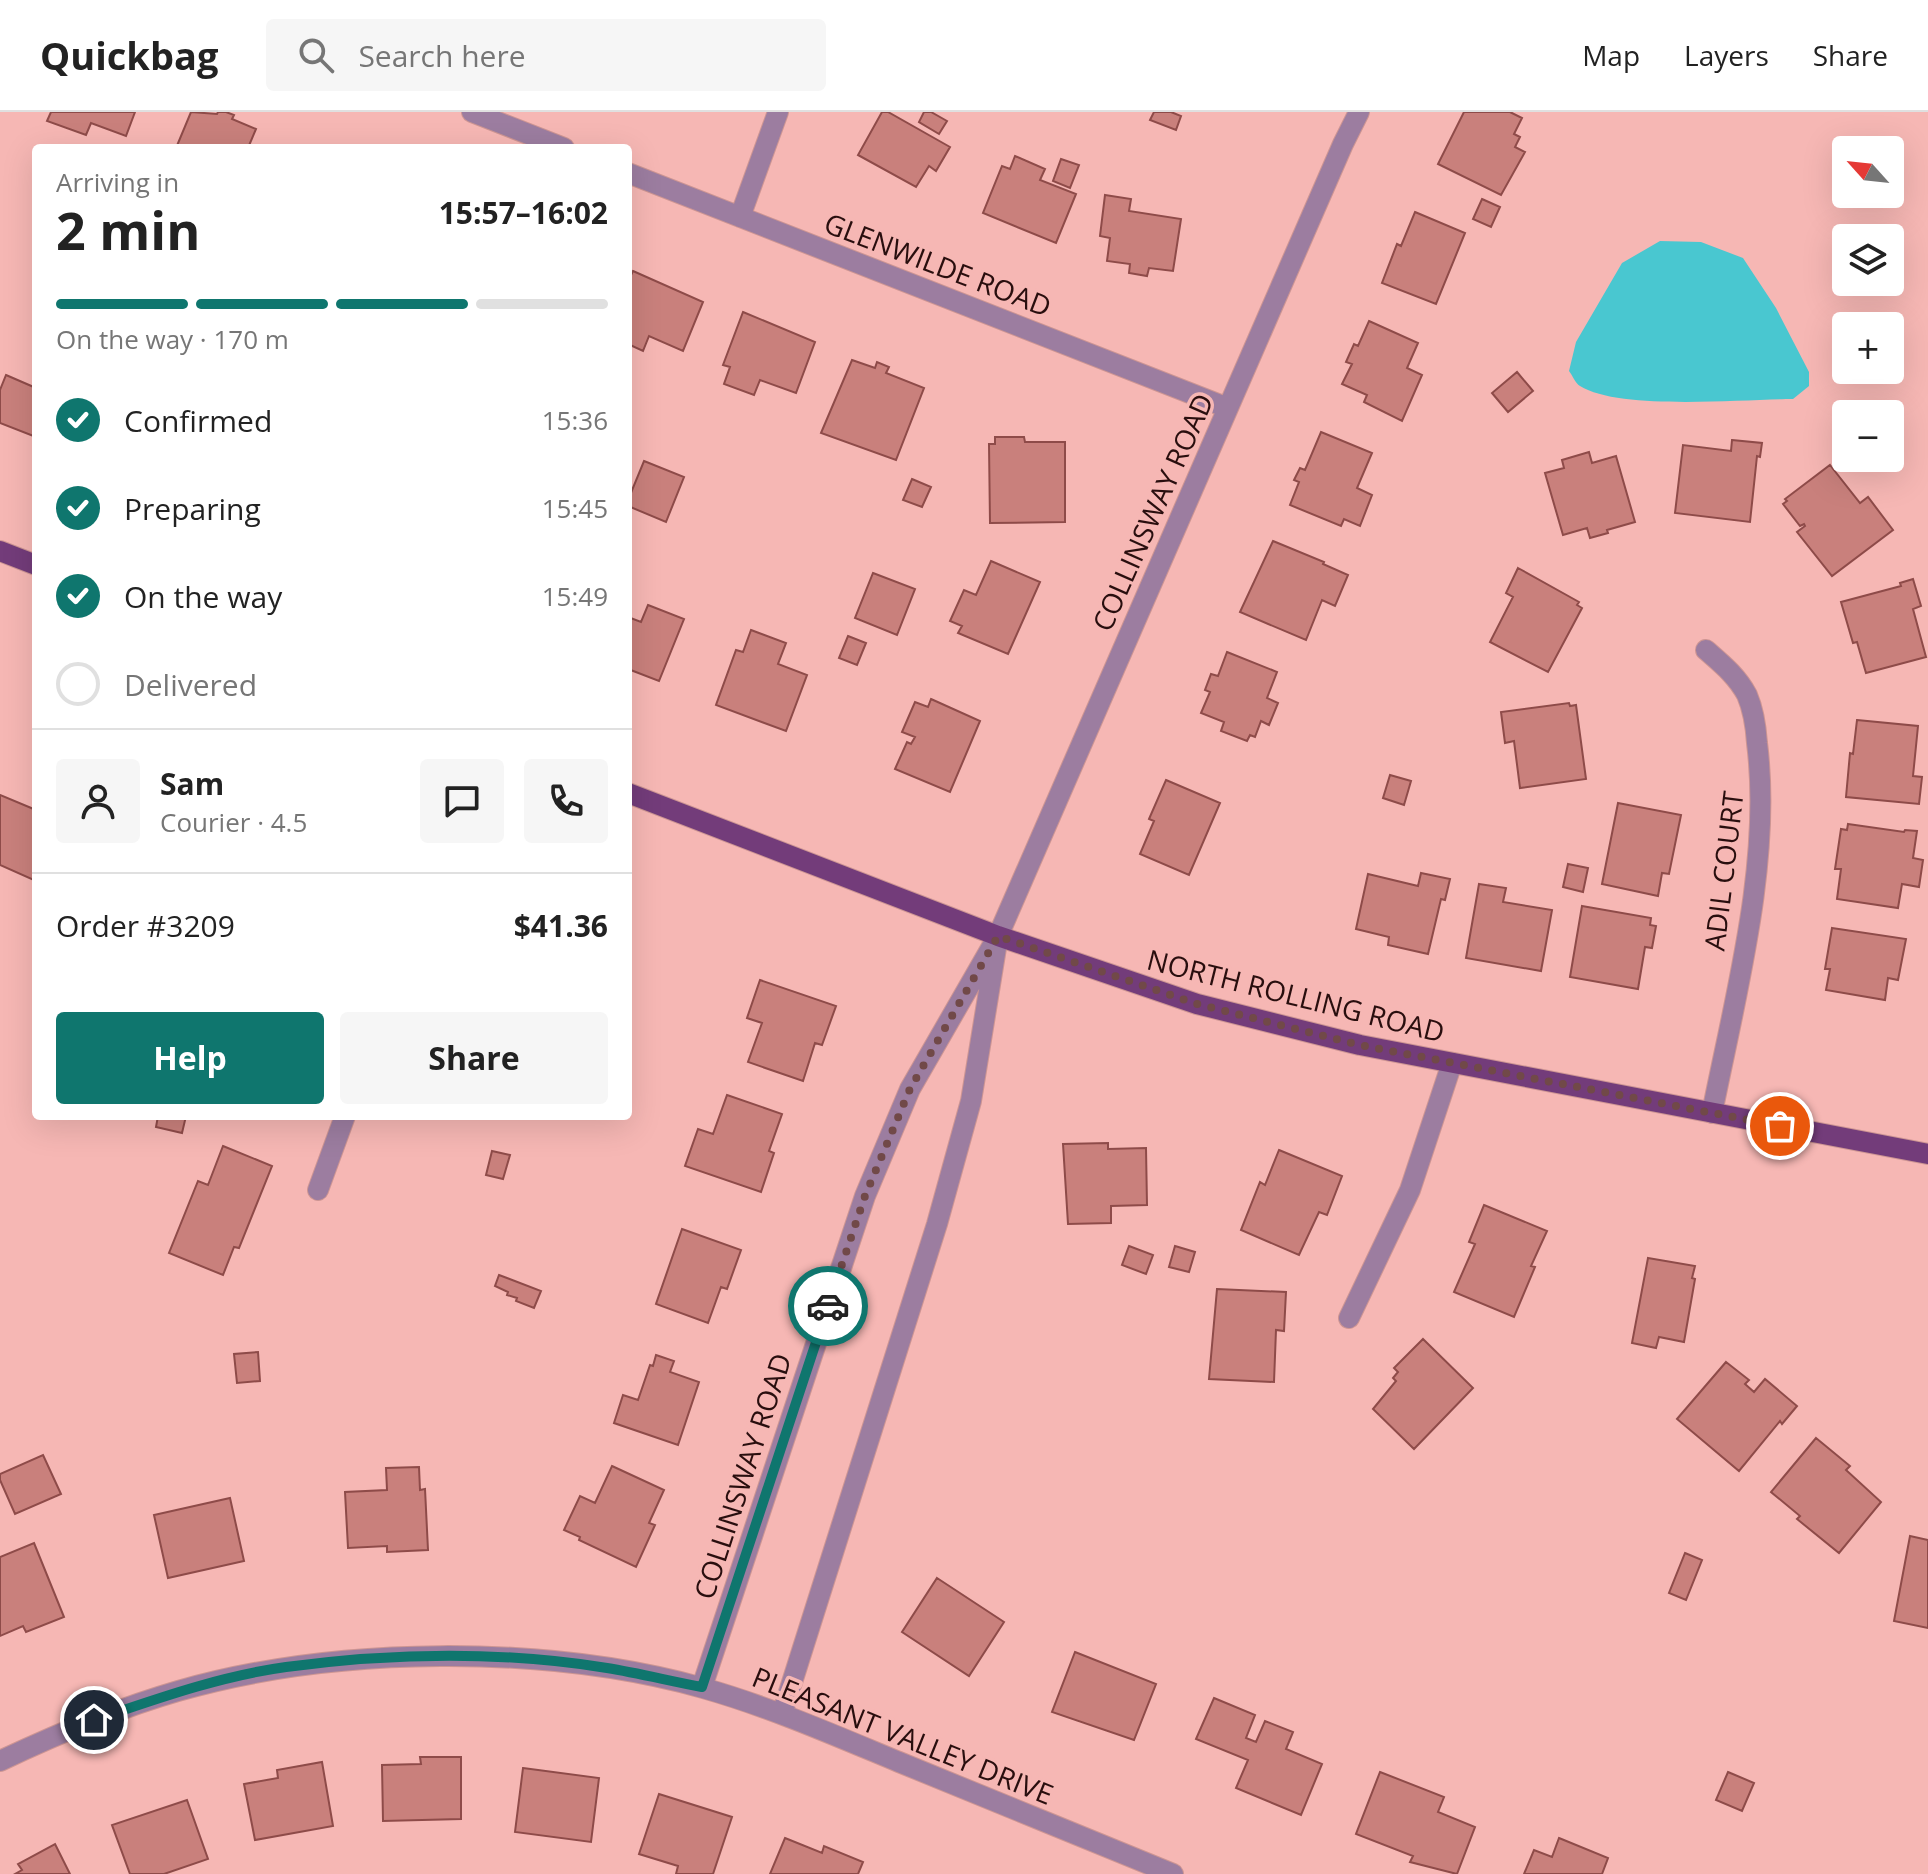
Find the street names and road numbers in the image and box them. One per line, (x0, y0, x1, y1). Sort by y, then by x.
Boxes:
street label: GLENWILDE ROAD (819, 203, 1057, 325)
street label: COLLINSWAY ROAD (1082, 387, 1222, 637)
street label: ADIL COURT (1694, 789, 1752, 953)
street label: NORTH ROLLING ROAD (1143, 940, 1449, 1050)
street label: COLLINSWAY ROAD (684, 1348, 800, 1604)
street label: PLEASANT VALLEY DRIVE (747, 1657, 1059, 1813)

